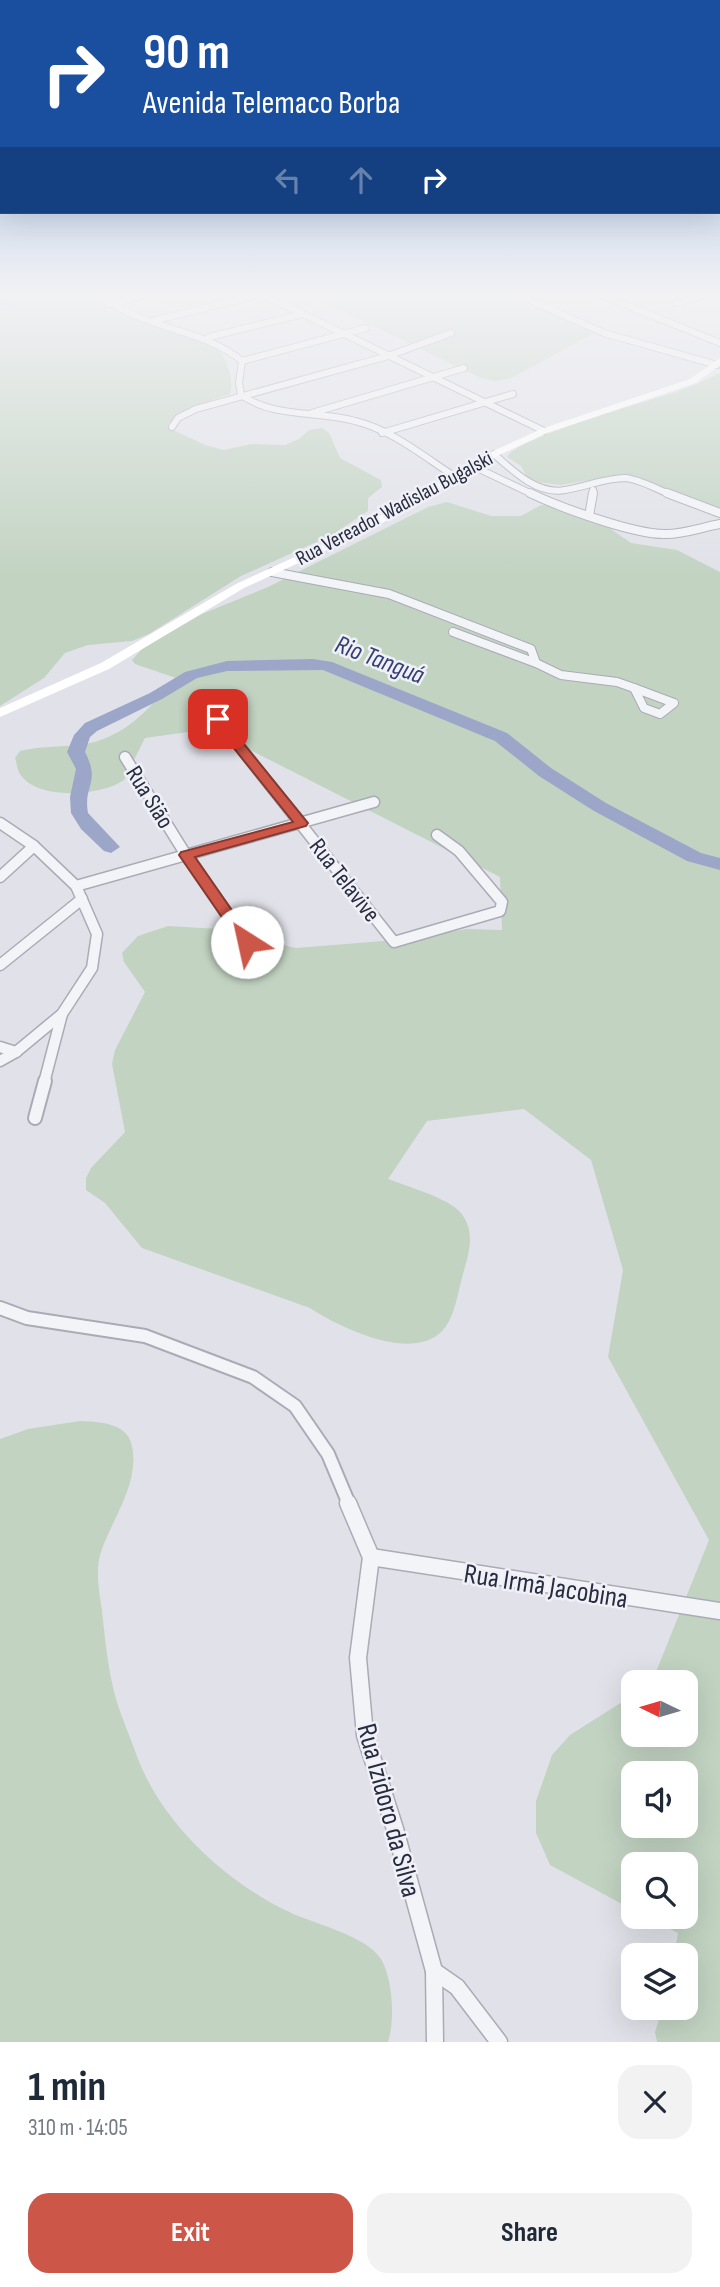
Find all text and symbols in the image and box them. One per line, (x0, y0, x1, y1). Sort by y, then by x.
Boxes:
text: 90 m (143, 24, 230, 83)
icon: right (28, 28, 119, 119)
text: Avenida Telemaco Borba (143, 84, 400, 123)
icon: left (269, 161, 307, 199)
icon: ahead (342, 161, 380, 199)
icon: right (415, 161, 453, 199)
street label: Rua Vereador Wadislau Bugalski (292, 446, 497, 571)
water label: Rio Tanguá (331, 629, 429, 692)
pin (188, 689, 248, 749)
icon: arrive (199, 700, 237, 738)
street label: Rua Sião (119, 761, 180, 834)
street label: Rua Telavive (303, 833, 386, 928)
position arrow (210, 905, 284, 979)
street label: Rua Irmã Jacobina (461, 1557, 630, 1616)
north arrow (621, 1670, 698, 1746)
map controls (621, 1670, 698, 2020)
street label: Rua Izidoro da Silva (350, 1720, 428, 1901)
button: sound (621, 1761, 698, 1838)
button: search (621, 1852, 698, 1929)
button: layers (621, 1943, 698, 2020)
text: 1 min (28, 2062, 106, 2113)
button: close (618, 2065, 692, 2139)
text: 310 m · 14:05 (28, 2114, 128, 2142)
button: Exit (28, 2193, 353, 2273)
button: Share (367, 2193, 692, 2273)

